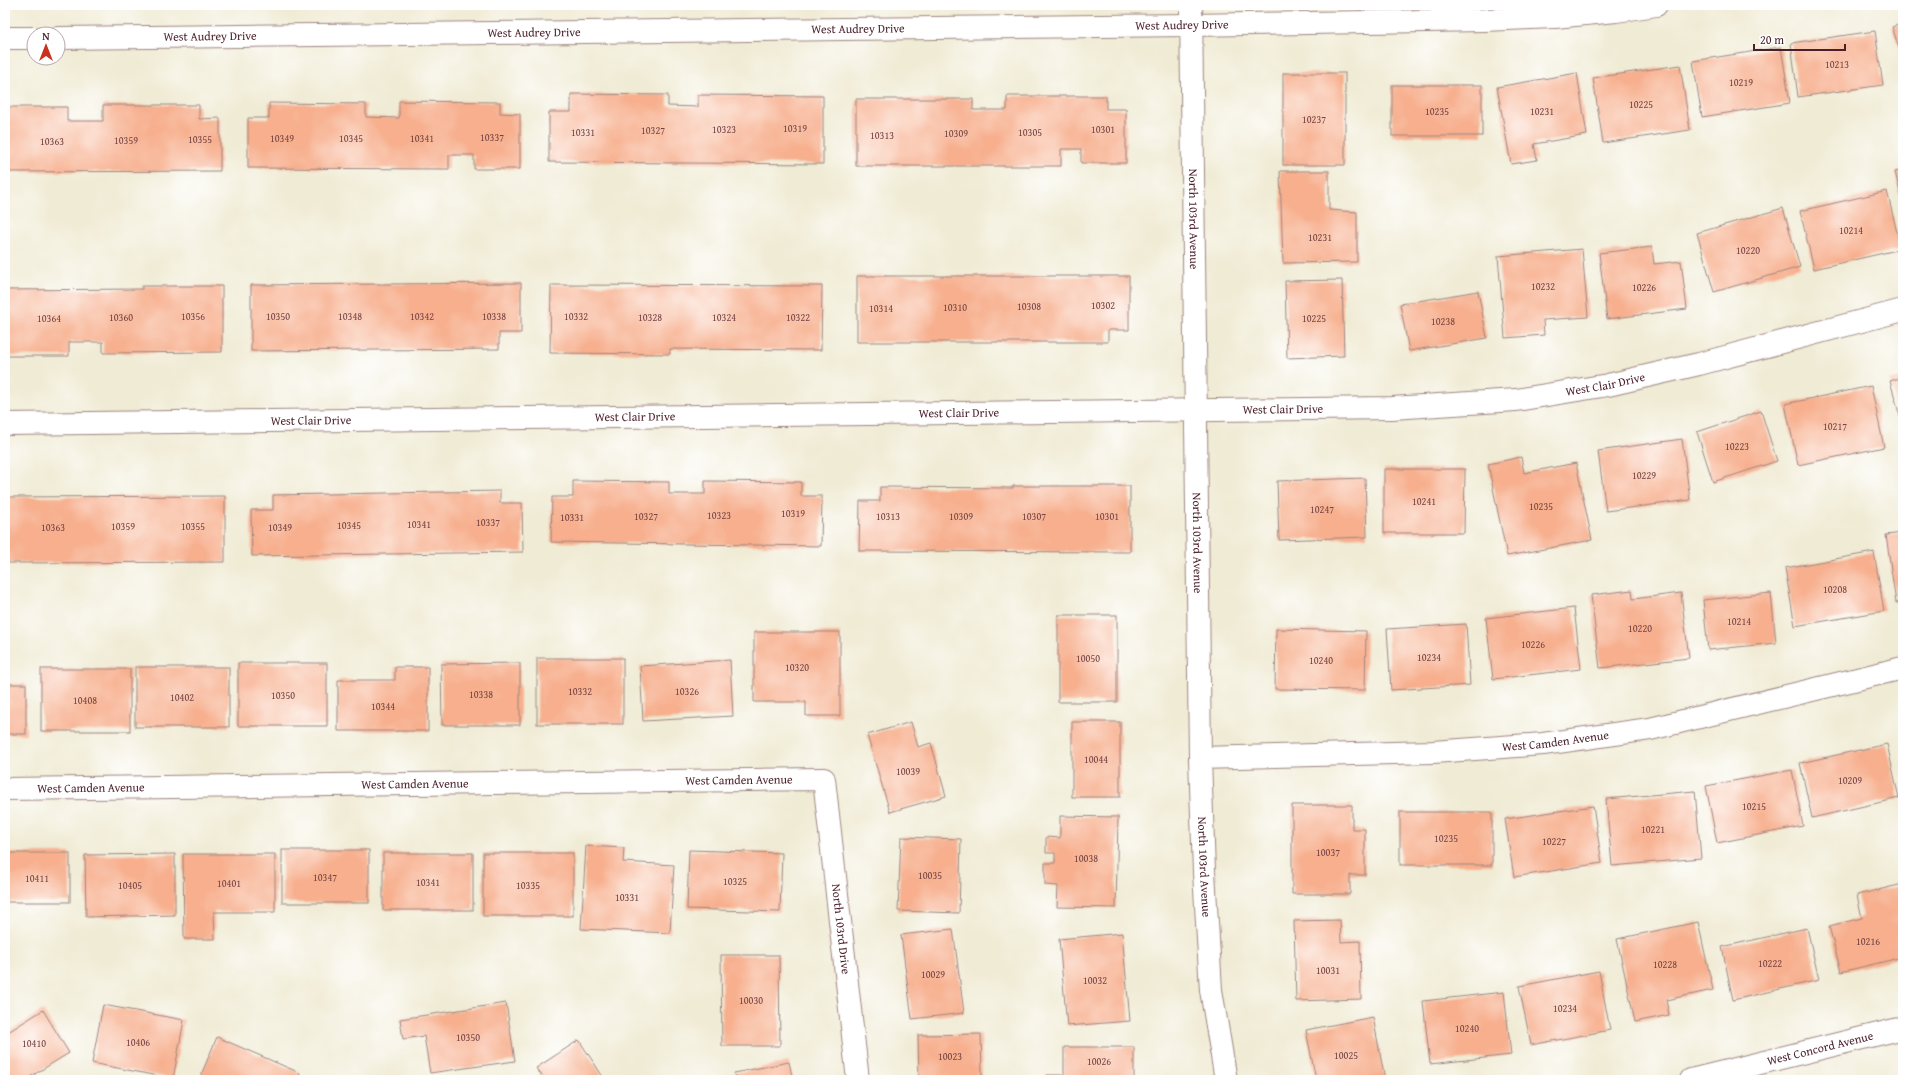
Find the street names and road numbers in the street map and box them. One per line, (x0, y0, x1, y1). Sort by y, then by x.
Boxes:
street label: West Audrey Drive (1135, 15, 1229, 34)
street label: West Audrey Drive (811, 19, 905, 37)
street label: West Audrey Drive (487, 23, 581, 41)
street label: West Audrey Drive (163, 27, 257, 45)
street label: North 103rd Avenue (1185, 168, 1203, 270)
street label: West Clair Drive (1564, 368, 1647, 400)
street label: West Clair Drive (1243, 400, 1324, 418)
street label: West Clair Drive (919, 404, 1000, 421)
street label: West Clair Drive (595, 407, 676, 425)
street label: West Clair Drive (271, 411, 352, 429)
street label: North 103rd Avenue (1189, 492, 1207, 594)
street label: West Camden Avenue (1501, 726, 1610, 755)
street label: West Camden Avenue (685, 770, 793, 789)
street label: West Camden Avenue (361, 774, 469, 793)
street label: West Camden Avenue (37, 778, 145, 797)
street label: North 103rd Avenue (1194, 816, 1216, 918)
street label: North 103rd Drive (828, 883, 855, 975)
street label: West Concord Avenue (1765, 1027, 1875, 1069)

